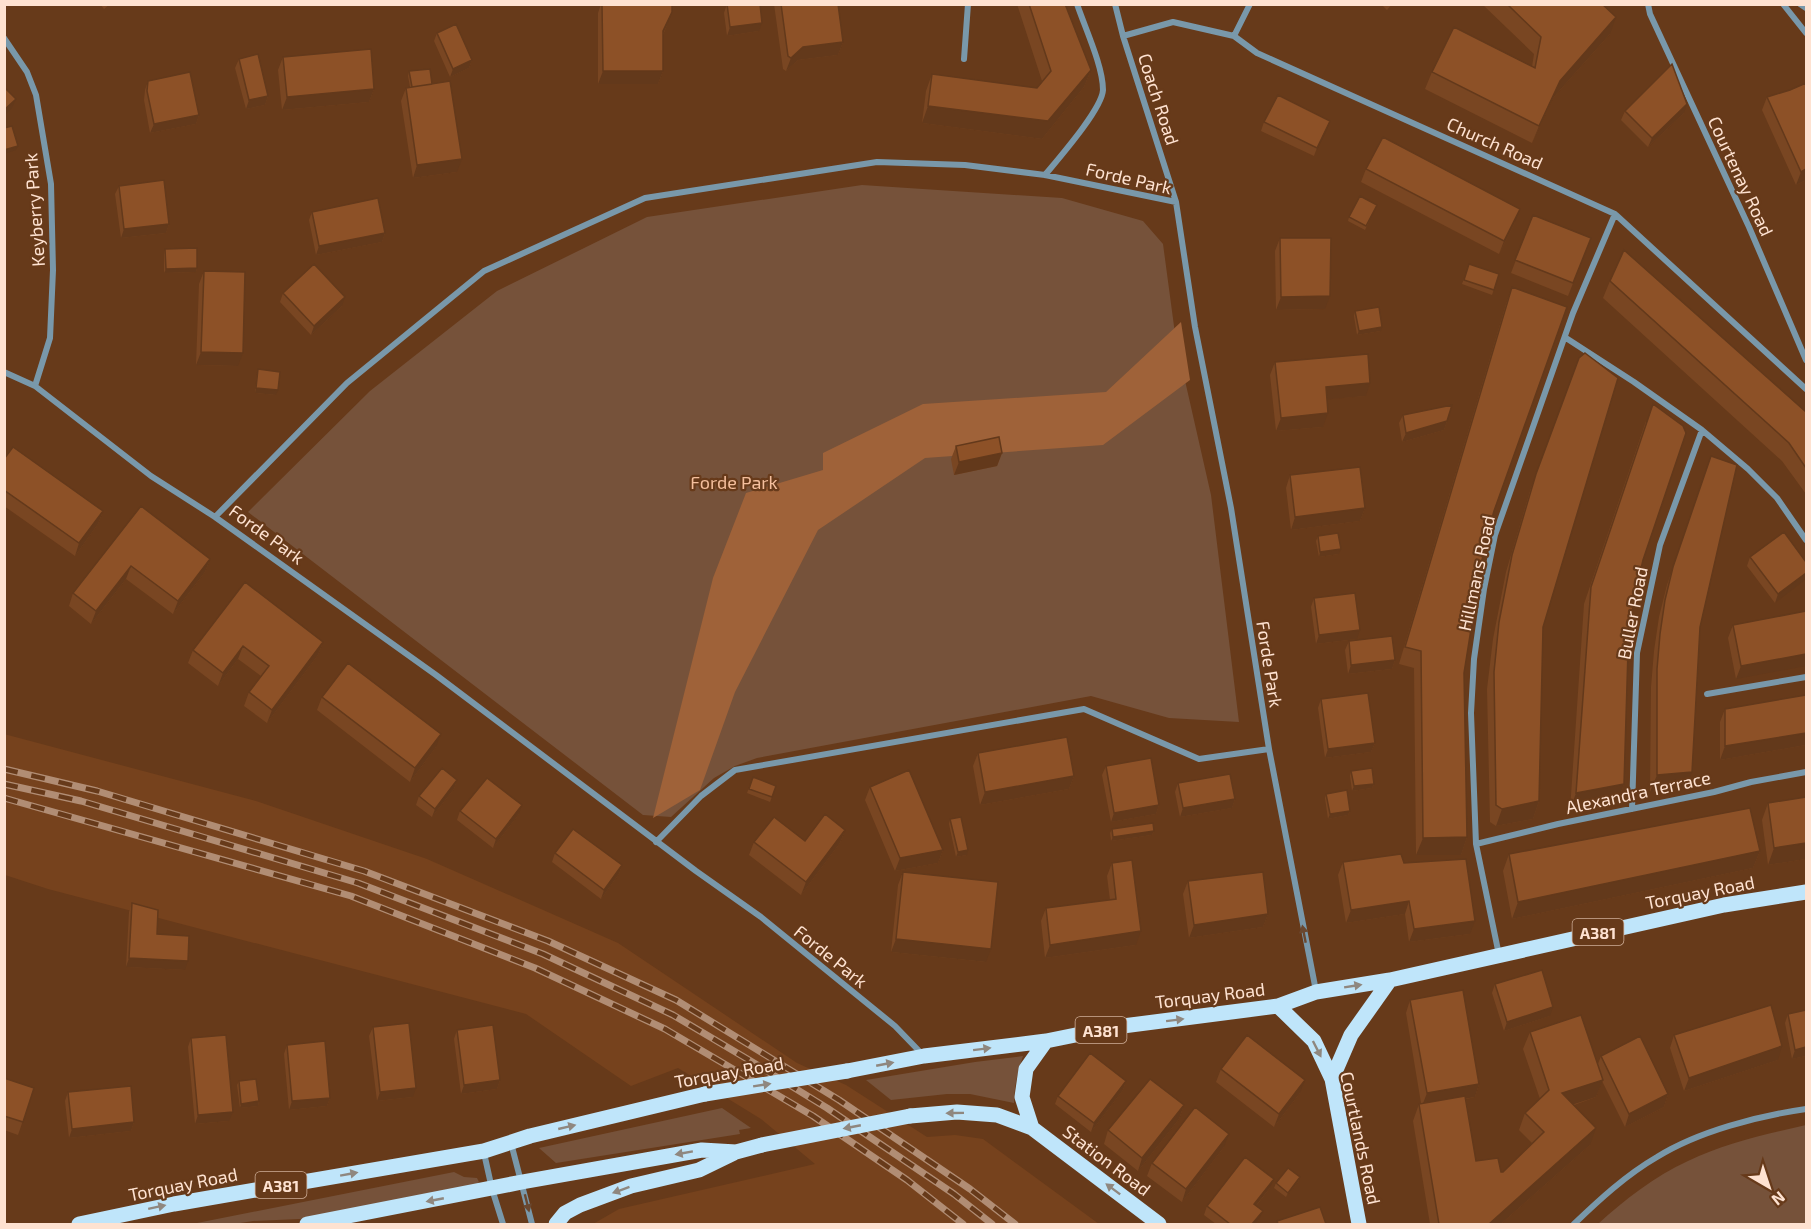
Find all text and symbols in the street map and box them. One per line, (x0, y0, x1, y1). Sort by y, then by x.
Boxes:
street label: Coach Road (1134, 50, 1184, 148)
street label: Church Road (1444, 112, 1546, 174)
street label: Courtenay Road (1704, 113, 1778, 239)
street label: Keyberry Park (19, 152, 49, 268)
street label: Forde Park (1084, 157, 1174, 199)
park label: Forde Park (690, 471, 778, 493)
street label: Forde Park (225, 499, 309, 569)
street label: Hillmans Road (1453, 513, 1499, 633)
street label: Buller Road (1612, 565, 1652, 661)
street label: Forde Park (1252, 619, 1288, 709)
street label: Alexandra Terrace (1563, 766, 1713, 818)
street label: Torquay Road (1644, 871, 1756, 913)
road number: A381 (1572, 919, 1624, 945)
street label: Forde Park (790, 920, 872, 992)
one-way arrow (1299, 925, 1308, 944)
street label: Torquay Road (1154, 977, 1266, 1013)
one-way arrow (1343, 981, 1362, 990)
one-way arrow (1165, 1015, 1184, 1024)
road number: A381 (1076, 1017, 1126, 1043)
one-way arrow (1312, 1040, 1322, 1057)
one-way arrow (973, 1044, 992, 1053)
street label: Torquay Road (673, 1052, 785, 1092)
one-way arrow (876, 1059, 895, 1068)
street label: Courtlands Road (1336, 1069, 1386, 1207)
one-way arrow (753, 1080, 772, 1089)
one-way arrow (945, 1108, 964, 1118)
street label: Station Road (1059, 1120, 1155, 1200)
one-way arrow (558, 1121, 576, 1131)
one-way arrow (842, 1123, 861, 1132)
one-way arrow (674, 1149, 693, 1158)
north arrow (1739, 1157, 1799, 1217)
street label: Torquay Road (127, 1163, 239, 1205)
one-way arrow (340, 1169, 359, 1178)
road number: A381 (256, 1172, 306, 1198)
one-way arrow (1105, 1183, 1120, 1195)
one-way arrow (612, 1185, 630, 1195)
text: N (1768, 1188, 1789, 1210)
one-way arrow (523, 1194, 532, 1212)
one-way arrow (425, 1196, 444, 1205)
one-way arrow (148, 1202, 166, 1212)

